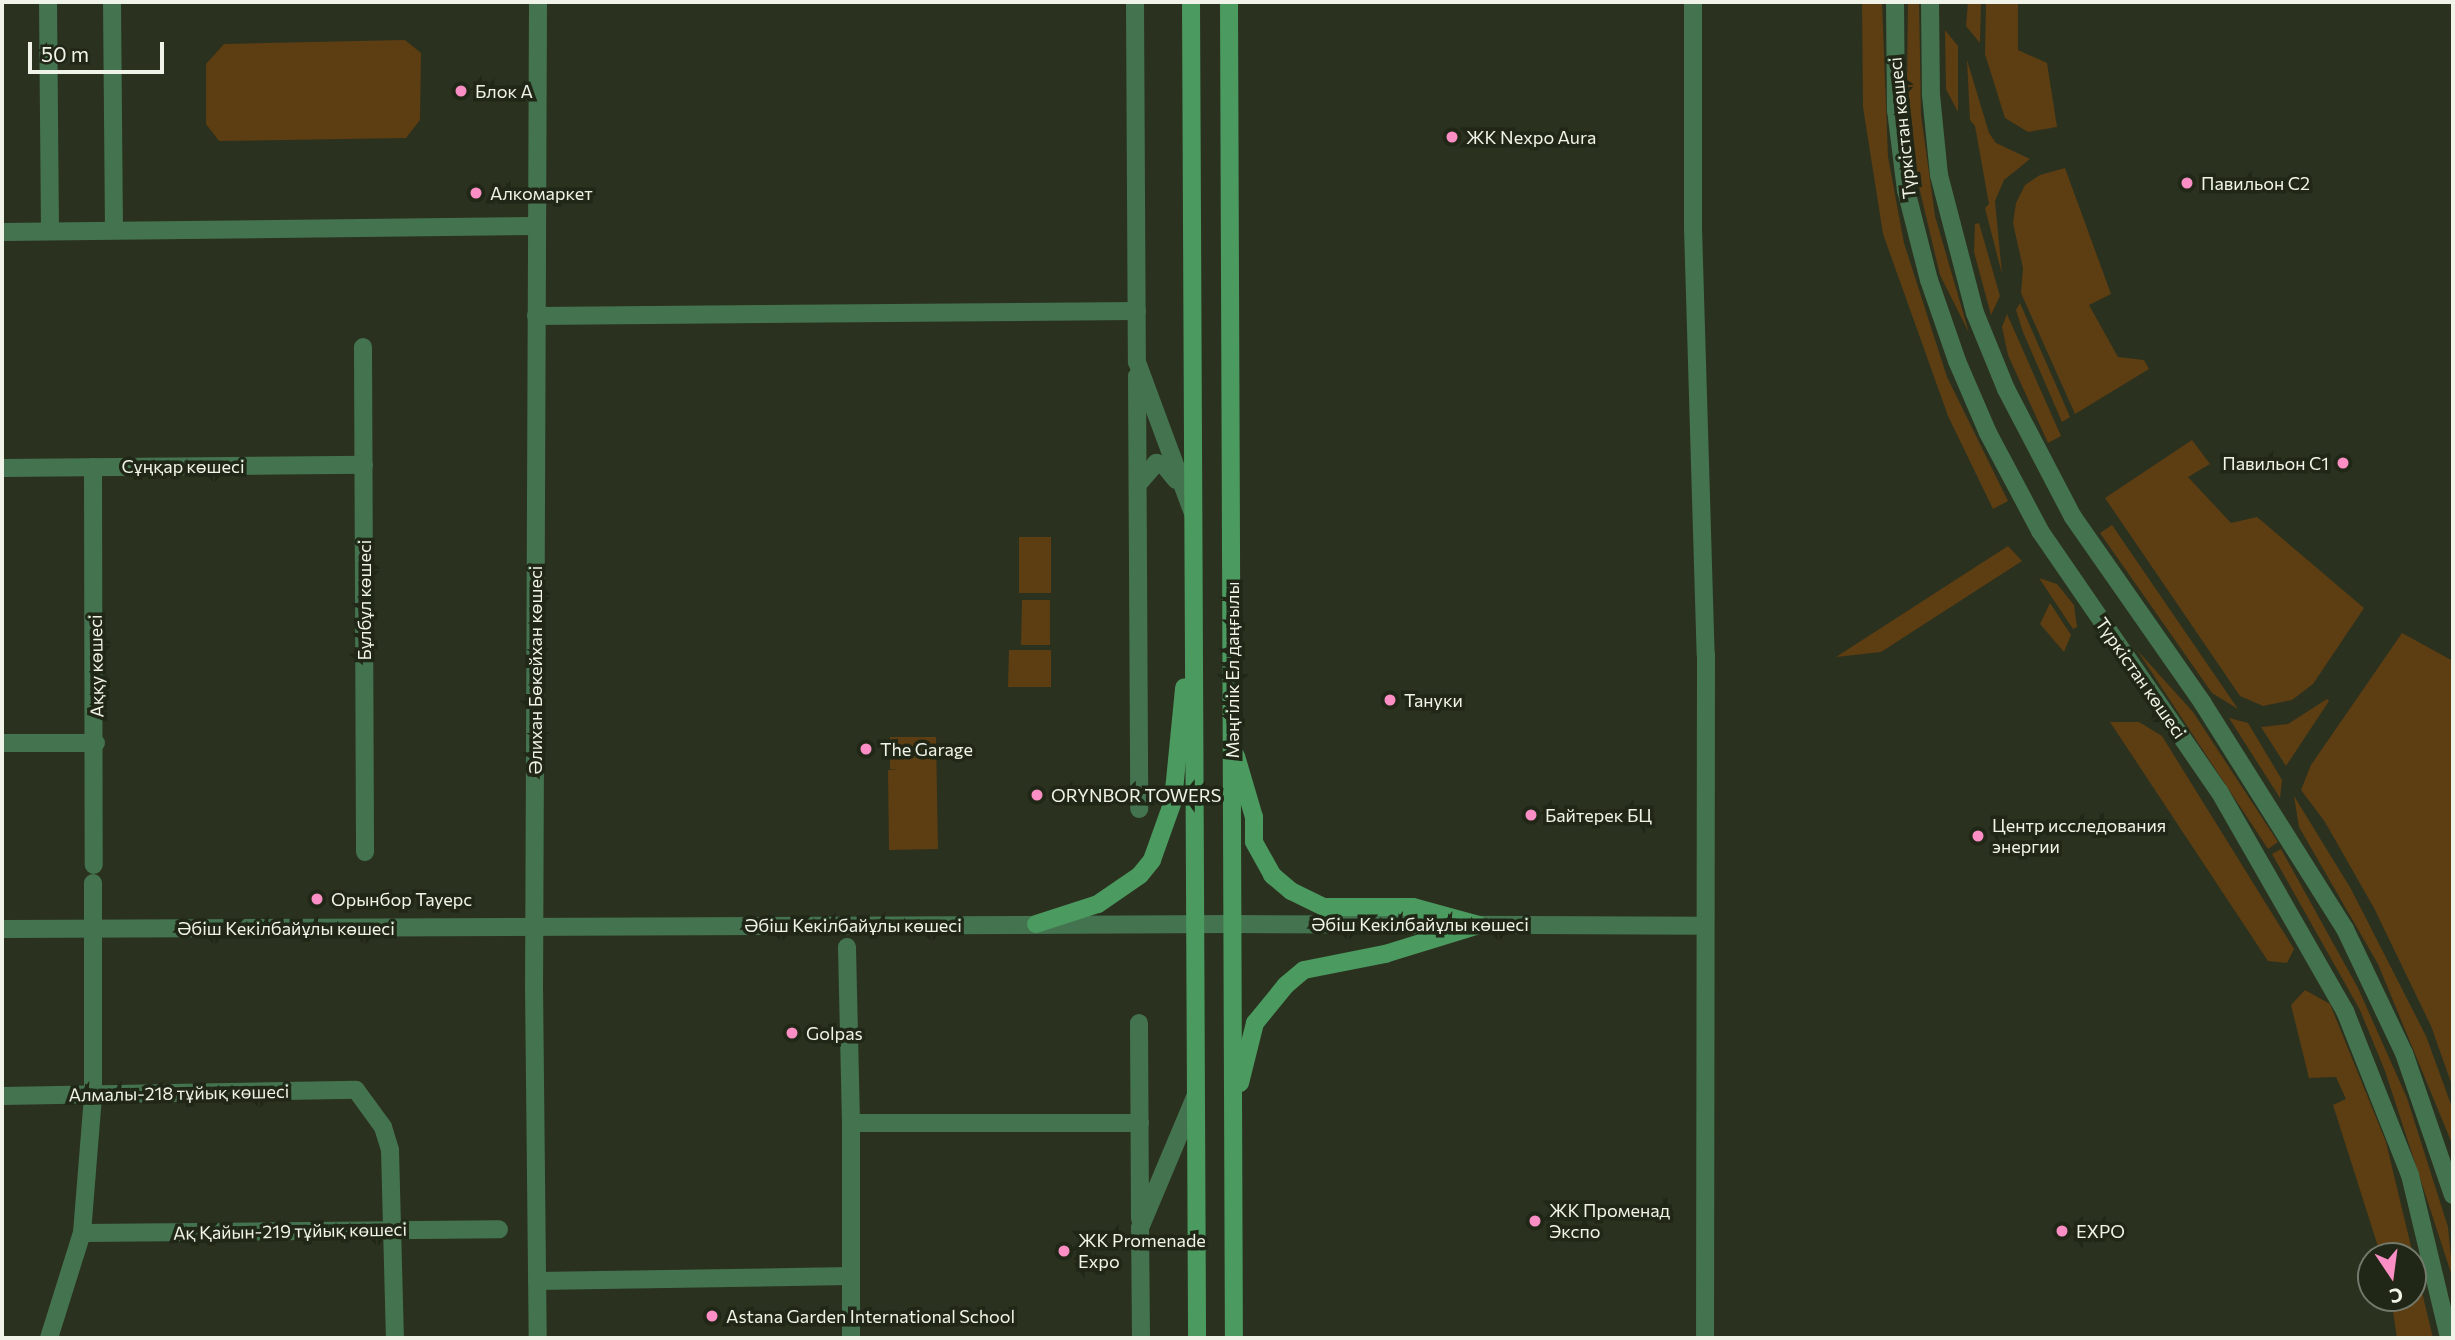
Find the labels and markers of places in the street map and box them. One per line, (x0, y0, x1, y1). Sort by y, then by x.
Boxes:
place label: Блок А (475, 80, 533, 102)
marker: Блок А (453, 83, 469, 99)
place label: ЖК Nexpo Aura (1466, 126, 1596, 148)
marker: ЖК Nexpo Aura (1444, 129, 1460, 145)
place label: Павильон С2 (2201, 172, 2310, 194)
marker: Павильон С2 (2179, 175, 2195, 191)
place label: Алкомаркет (490, 182, 593, 204)
marker: Алкомаркет (468, 185, 484, 201)
place label: Павильон С1 (2222, 452, 2329, 474)
marker: Павильон С1 (2335, 455, 2351, 471)
place label: Тануки (1404, 689, 1463, 711)
marker: Тануки (1382, 692, 1398, 708)
place label: The Garage (880, 738, 973, 760)
marker: The Garage (858, 741, 874, 757)
place label: ORYNBOR TOWERS (1051, 784, 1221, 806)
marker: ORYNBOR TOWERS (1029, 787, 1045, 803)
place label: Байтерек БЦ (1545, 804, 1652, 826)
marker: Байтерек БЦ (1523, 807, 1539, 823)
place label: Центр исследования энергии (1992, 815, 2166, 858)
marker: Центр исследования энергии (1970, 828, 1986, 844)
place label: Орынбор Тауерс (331, 888, 472, 910)
marker: Орынбор Тауерс (309, 891, 325, 907)
place label: Golpas (806, 1022, 863, 1044)
marker: Golpas (784, 1025, 800, 1041)
place label: ЖК Променад Экспо (1549, 1200, 1670, 1242)
marker: ЖК Променад Экспо (1527, 1213, 1543, 1229)
place label: EXPO (2076, 1220, 2125, 1242)
marker: EXPO (2054, 1223, 2070, 1239)
place label: ЖК Promenade Expo (1078, 1230, 1206, 1272)
marker: ЖК Promenade Expo (1056, 1243, 1072, 1259)
place label: Astana Garden International School (726, 1305, 1015, 1327)
marker: Astana Garden International School (704, 1308, 720, 1324)

